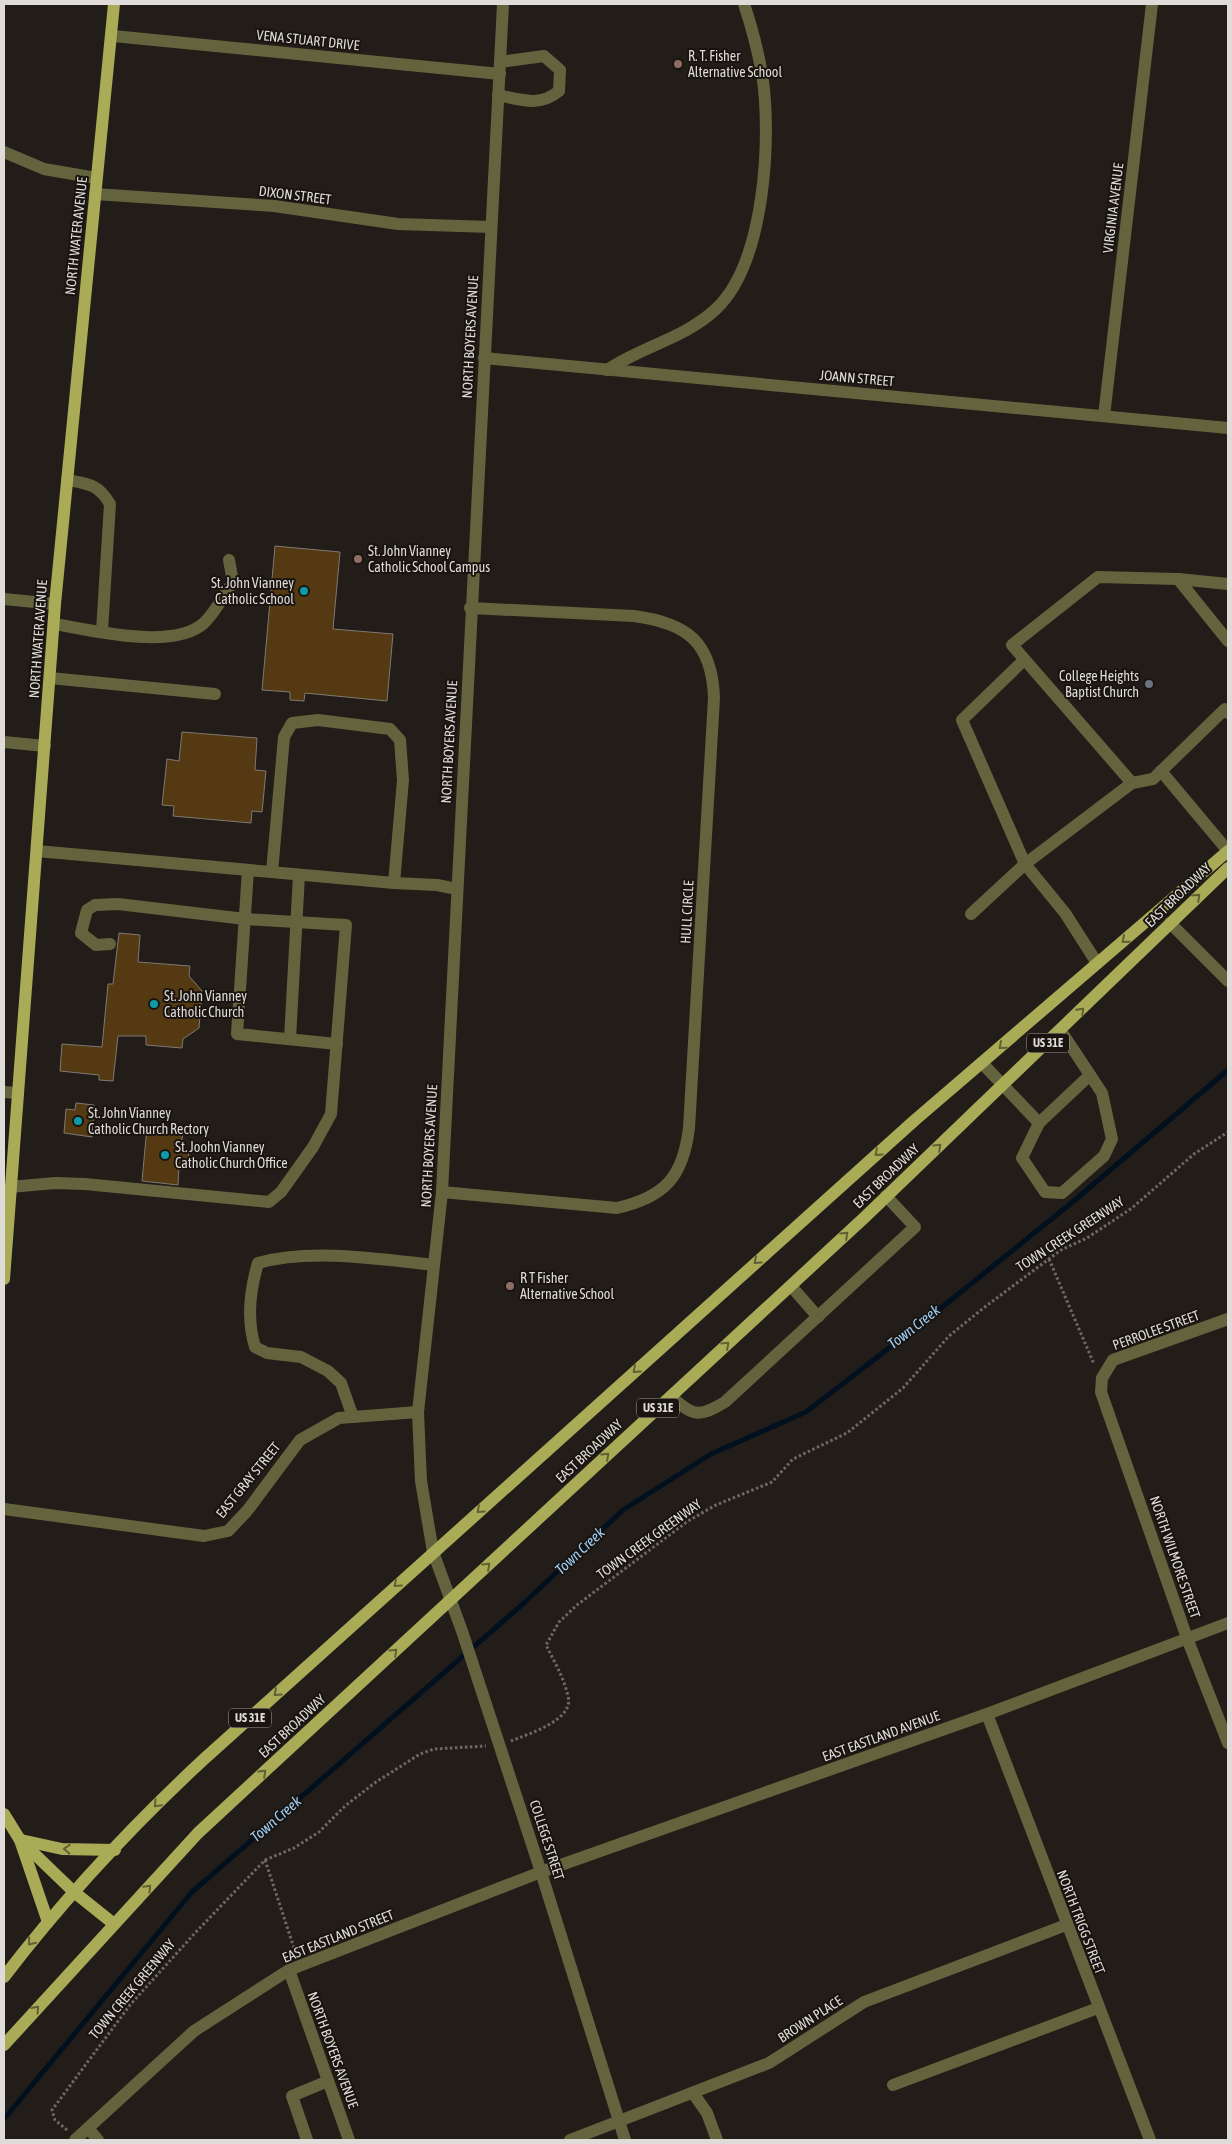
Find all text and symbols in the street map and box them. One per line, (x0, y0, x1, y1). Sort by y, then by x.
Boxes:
street label: VENA STUART DRIVE (256, 27, 360, 53)
place label: R. T. Fisher Alternative School (688, 48, 782, 80)
marker: R. T. Fisher Alternative School (672, 58, 684, 70)
street label: VIRGINIA AVENUE (1100, 162, 1126, 254)
street label: NORTH WATER AVENUE (62, 176, 90, 296)
street label: DIXON STREET (258, 183, 332, 207)
street label: NORTH BOYERS AVENUE (459, 275, 481, 399)
street label: JOANN STREET (819, 367, 895, 389)
place label: St. John Vianney Catholic School Campus (368, 543, 490, 575)
marker: St. John Vianney Catholic School Campus (352, 553, 364, 565)
place label: St. John Vianney Catholic School (211, 575, 294, 607)
street label: NORTH WATER AVENUE (26, 579, 50, 699)
marker: St. John Vianney Catholic School (298, 585, 310, 597)
place label: College Heights Baptist Church (1059, 668, 1139, 700)
marker: College Heights Baptist Church (1143, 678, 1155, 690)
street label: NORTH BOYERS AVENUE (438, 680, 460, 804)
street label: EAST BROADWAY (1142, 859, 1215, 930)
street label: HULL CIRCLE (677, 880, 697, 944)
one-way arrow (1191, 894, 1200, 903)
one-way arrow (1121, 934, 1130, 943)
place label: St. John Vianney Catholic Church (164, 988, 247, 1020)
marker: St. John Vianney Catholic Church (148, 998, 160, 1010)
one-way arrow (1075, 1008, 1084, 1017)
road number: US 31E (1027, 1034, 1069, 1052)
one-way arrow (998, 1040, 1007, 1049)
street label: NORTH BOYERS AVENUE (418, 1084, 440, 1208)
place label: St. John Vianney Catholic Church Rectory (88, 1105, 209, 1137)
marker: St. John Vianney Catholic Church Rectory (72, 1115, 84, 1127)
place label: St. Joohn Vianney Catholic Church Office (175, 1139, 288, 1171)
street label: EAST BROADWAY (850, 1140, 923, 1211)
one-way arrow (932, 1144, 941, 1153)
one-way arrow (875, 1147, 884, 1156)
marker: St. Joohn Vianney Catholic Church Office (159, 1149, 171, 1161)
street label: TOWN CREEK GREENWAY (1013, 1193, 1127, 1275)
one-way arrow (840, 1232, 849, 1241)
one-way arrow (754, 1255, 763, 1264)
place label: R T Fisher Alternative School (520, 1270, 614, 1302)
marker: R T Fisher Alternative School (504, 1280, 516, 1292)
water label: Town Creek (884, 1301, 943, 1352)
street label: PERROLEE STREET (1110, 1307, 1202, 1353)
one-way arrow (720, 1342, 729, 1351)
one-way arrow (633, 1364, 642, 1373)
road number: US 31E (637, 1399, 679, 1418)
street label: EAST BROADWAY (552, 1416, 626, 1486)
street label: EAST GRAY STREET (213, 1439, 283, 1521)
one-way arrow (601, 1452, 610, 1461)
street label: NORTH WILMORE STREET (1147, 1494, 1203, 1620)
street label: TOWN CREEK GREENWAY (594, 1495, 705, 1582)
one-way arrow (476, 1504, 485, 1513)
water label: Town Creek (551, 1523, 608, 1578)
one-way arrow (481, 1562, 490, 1571)
one-way arrow (393, 1579, 402, 1588)
one-way arrow (388, 1649, 397, 1658)
one-way arrow (273, 1688, 282, 1697)
street label: EAST BROADWAY (255, 1691, 329, 1761)
street label: EAST EASTLAND AVENUE (820, 1707, 942, 1765)
road number: US 31E (229, 1709, 271, 1728)
one-way arrow (257, 1770, 266, 1779)
water label: Town Creek (247, 1792, 305, 1845)
one-way arrow (154, 1798, 163, 1807)
street label: COLLEGE STREET (527, 1798, 567, 1882)
one-way arrow (63, 1843, 71, 1854)
street label: NORTH TRIGG STREET (1054, 1868, 1108, 1976)
one-way arrow (142, 1885, 151, 1894)
street label: EAST EASTLAND STREET (280, 1906, 396, 1966)
street label: TOWN CREEK GREENWAY (86, 1935, 179, 2042)
one-way arrow (28, 1936, 36, 1945)
street label: NORTH BOYERS AVENUE (304, 1990, 362, 2111)
street label: BROWN PLACE (775, 1992, 845, 2046)
one-way arrow (30, 2005, 39, 2014)

